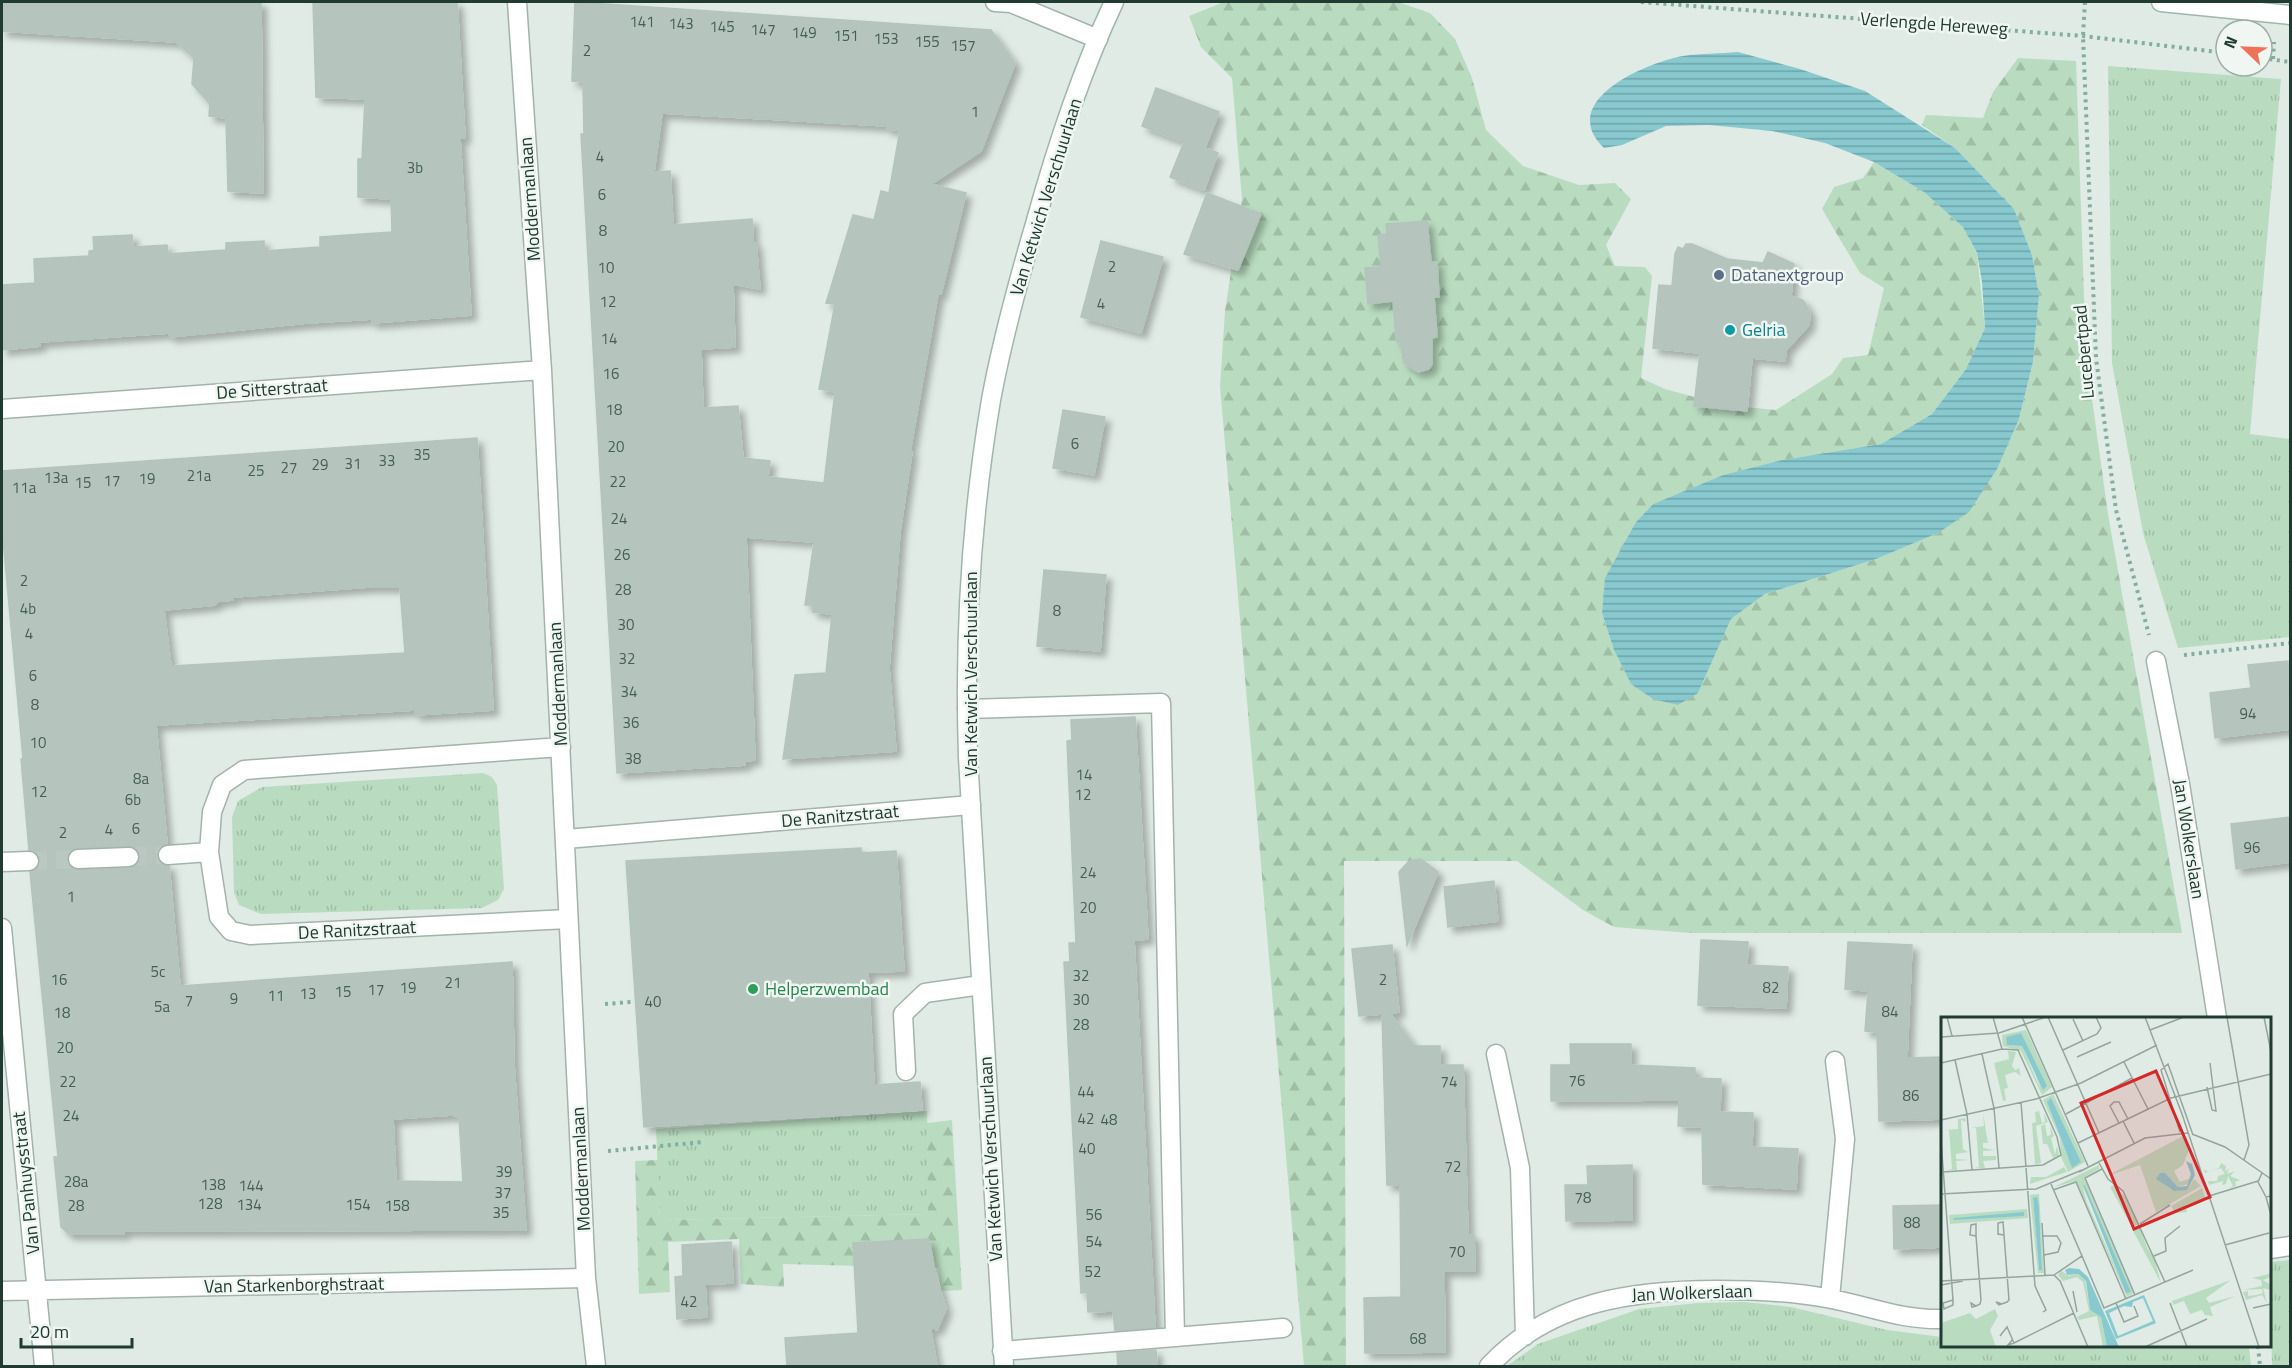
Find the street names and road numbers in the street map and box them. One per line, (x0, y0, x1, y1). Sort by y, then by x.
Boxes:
street label: Verlengde Hereweg (1859, 5, 2009, 42)
street label: Van Ketwich Verschuurlaan (1003, 95, 1088, 299)
street label: Moddermanlaan (512, 136, 547, 262)
street label: Lucebertpad (2066, 304, 2101, 400)
street label: De Sitterstraat (215, 371, 329, 406)
street label: Van Ketwich Verschuurlaan (957, 571, 984, 777)
street label: Moddermanlaan (541, 621, 574, 747)
street label: Jan Wolkerslaan (2167, 777, 2212, 901)
street label: De Ranitzstraat (780, 797, 901, 834)
street label: De Ranitzstraat (297, 913, 417, 946)
street label: Van Ketwich Verschuurlaan (972, 1056, 1009, 1262)
street label: Moddermanlaan (564, 1106, 597, 1232)
street label: Van Panhuysstraat (5, 1110, 46, 1256)
street label: Van Starkenborghstraat (204, 1269, 385, 1300)
street label: Jan Wolkerslaan (1631, 1277, 1753, 1308)

